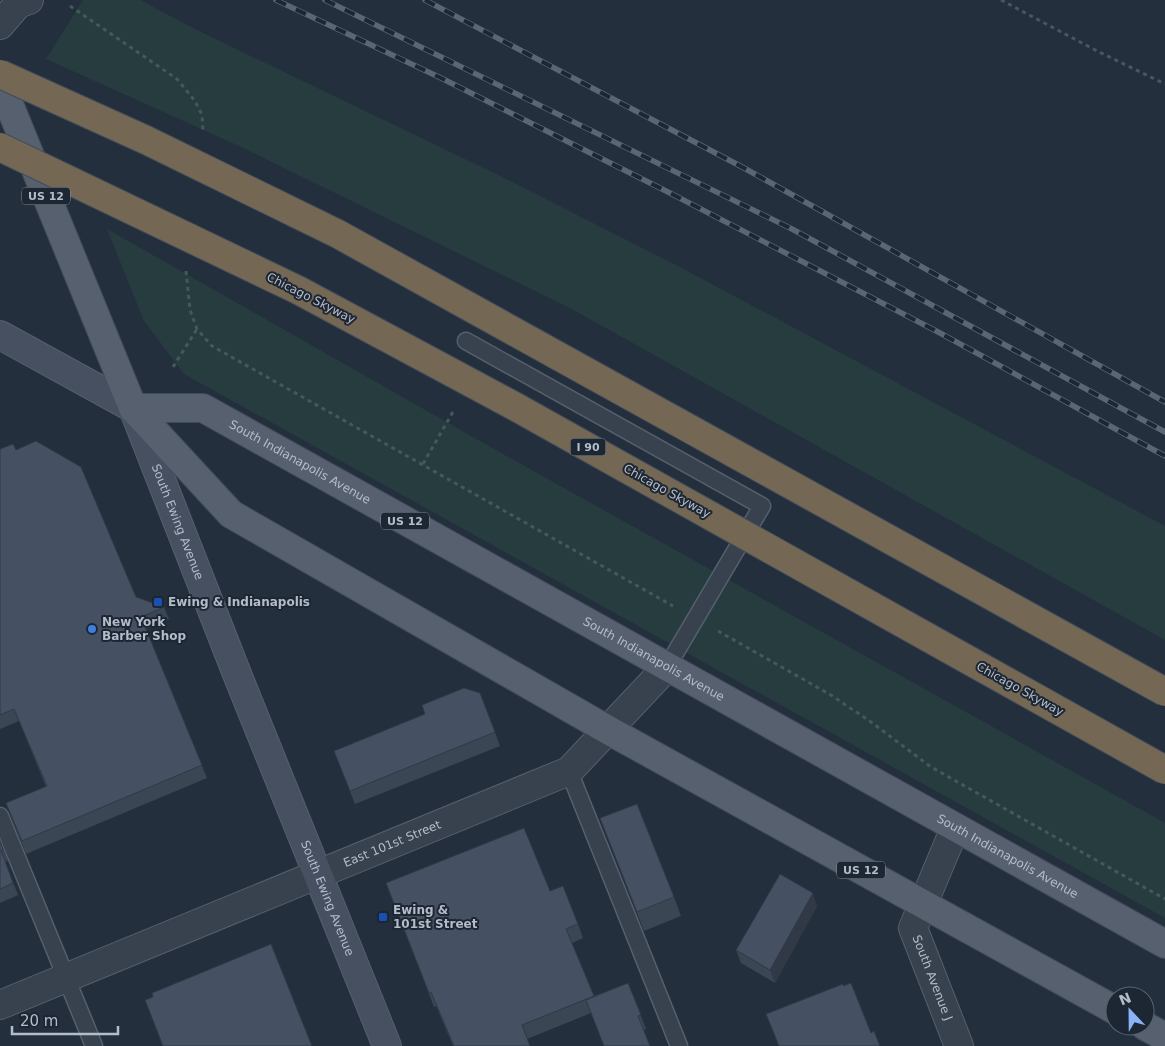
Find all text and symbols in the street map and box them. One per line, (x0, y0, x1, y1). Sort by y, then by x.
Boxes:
road number: US 12 (22, 188, 70, 205)
street label: Chicago Skyway (264, 270, 358, 326)
street label: South Indianapolis Avenue (227, 417, 373, 507)
road number: I 90 (570, 438, 606, 456)
street label: Chicago Skyway (621, 461, 713, 521)
street label: South Ewing Avenue (149, 462, 206, 582)
road number: US 12 (381, 512, 429, 530)
place label: Ewing & Indianapolis (168, 595, 310, 609)
marker: Ewing & Indianapolis (152, 596, 164, 608)
street label: South Indianapolis Avenue (581, 614, 727, 704)
place label: New York Barber Shop (102, 615, 186, 643)
marker: New York Barber Shop (86, 623, 98, 635)
street label: Chicago Skyway (974, 659, 1066, 719)
street label: South Indianapolis Avenue (934, 811, 1081, 901)
street label: East 101st Street (341, 817, 443, 870)
street label: South Ewing Avenue (298, 838, 357, 958)
road number: US 12 (837, 862, 885, 878)
place label: Ewing & 101st Street (393, 903, 478, 931)
marker: Ewing & 101st Street (377, 911, 389, 923)
street label: South Avenue J (909, 933, 955, 1023)
north arrow (1105, 986, 1155, 1036)
text: N (1117, 989, 1134, 1009)
scale bar (12, 1004, 119, 1036)
text: 20 m (20, 1012, 58, 1030)

